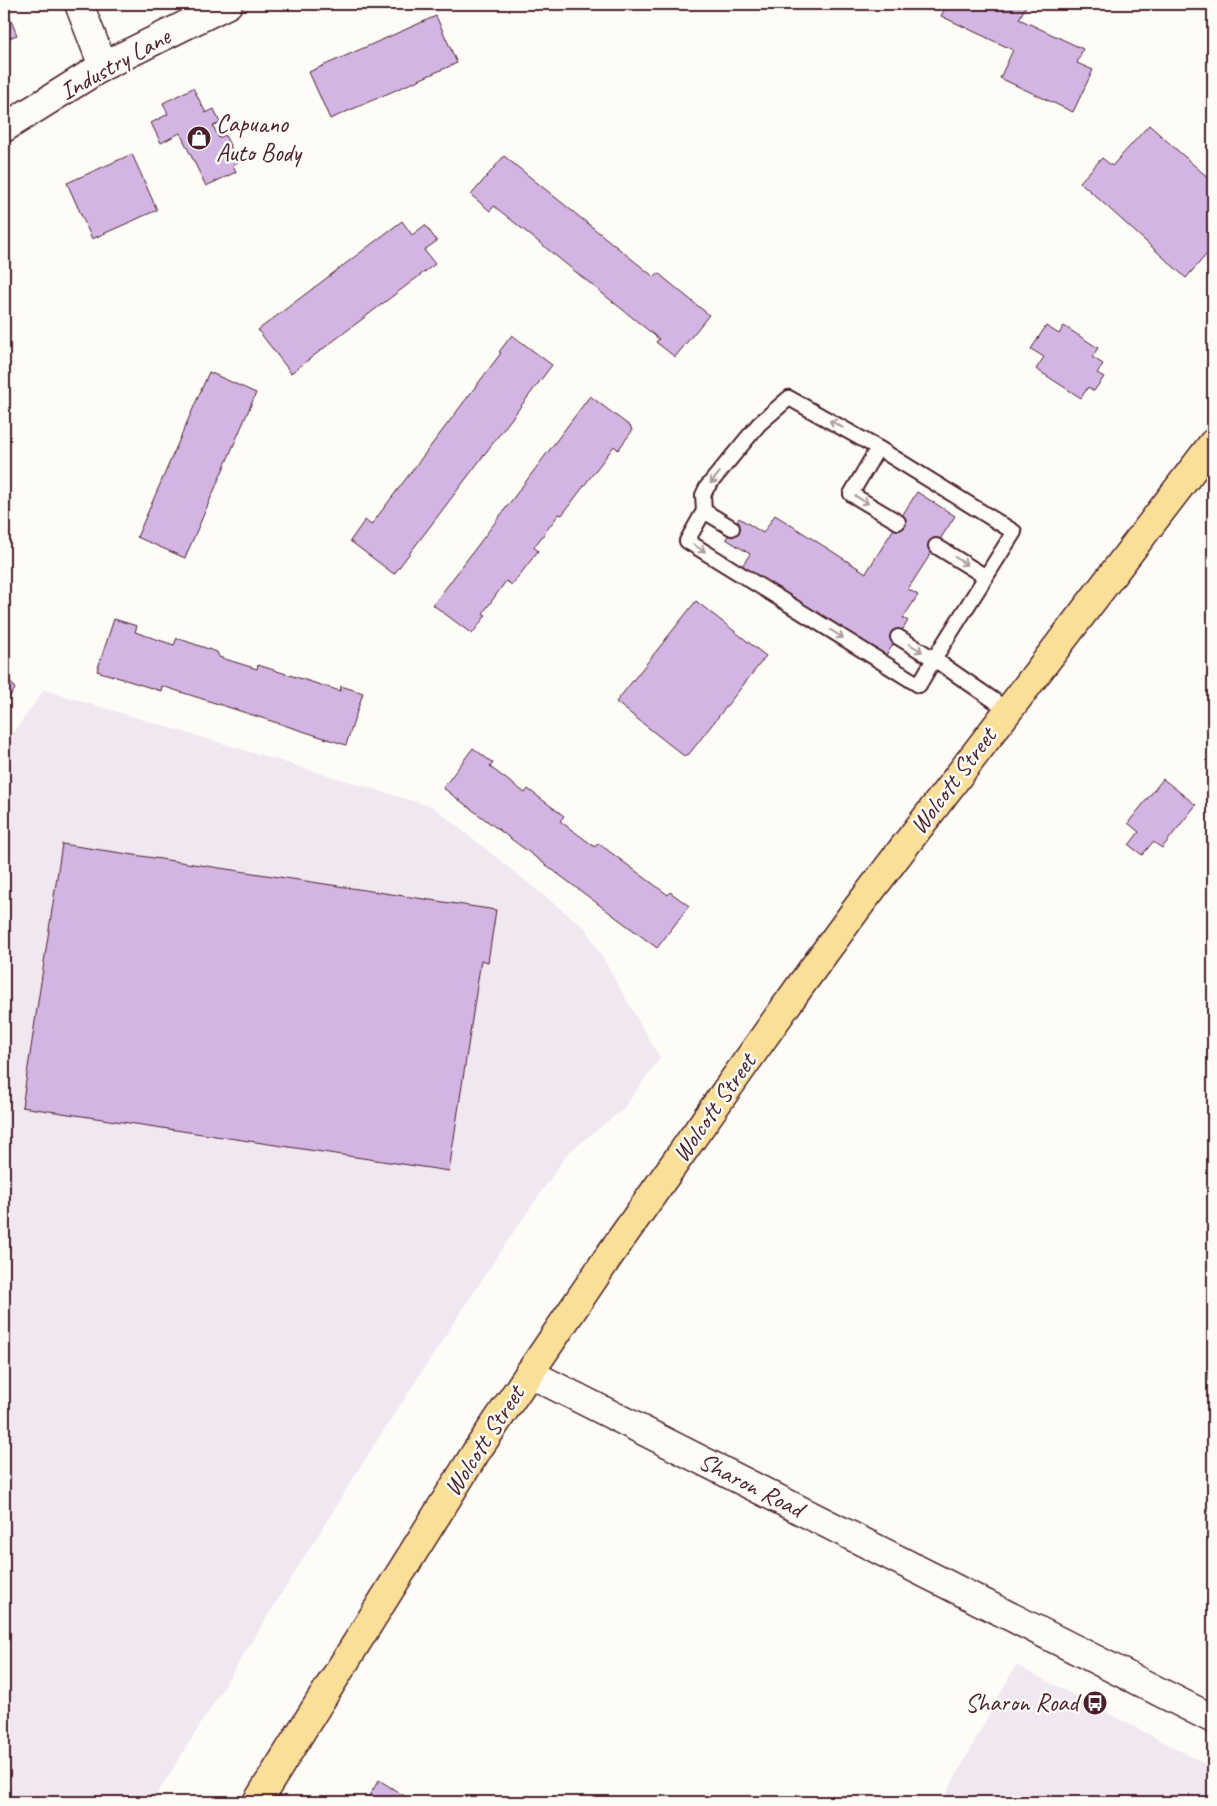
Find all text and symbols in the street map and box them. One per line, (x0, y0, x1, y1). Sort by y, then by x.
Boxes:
street label: Industry Lane (54, 20, 177, 107)
place label: Capuano Auto Body (216, 108, 303, 169)
shop icon: Capuano Auto Body (186, 125, 212, 151)
one-way arrow (828, 419, 843, 429)
one-way arrow (709, 471, 720, 484)
one-way arrow (854, 496, 868, 506)
one-way arrow (692, 544, 706, 554)
one-way arrow (954, 557, 968, 567)
one-way arrow (830, 629, 844, 640)
one-way arrow (909, 643, 923, 653)
street label: Wolcott Street (903, 719, 1005, 841)
street label: Wolcott Street (665, 1045, 765, 1168)
street label: Wolcott Street (436, 1378, 533, 1502)
street label: Sharon Road (693, 1445, 812, 1527)
place label: Sharon Road (965, 1687, 1082, 1719)
bus stop icon: Sharon Road (1082, 1690, 1108, 1716)

